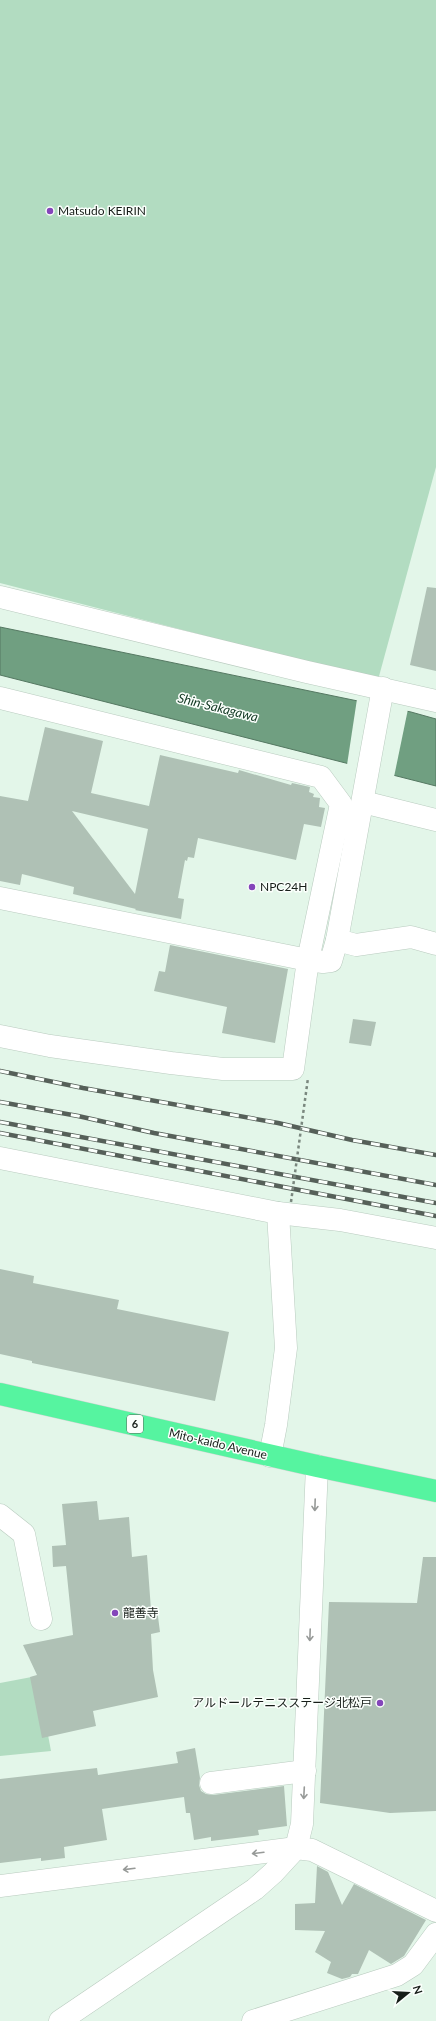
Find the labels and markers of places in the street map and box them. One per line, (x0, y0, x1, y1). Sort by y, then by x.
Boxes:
place label: Matsudo KEIRIN (58, 203, 146, 218)
marker: Matsudo KEIRIN (45, 206, 55, 216)
place label: NPC24H (260, 879, 307, 894)
marker: NPC24H (247, 882, 257, 892)
place label: 龍善寺 (123, 1605, 159, 1620)
marker: 龍善寺 (110, 1608, 120, 1618)
place label: アルドールテニスステージ北松戸 (192, 1695, 372, 1710)
marker: アルドールテニスステージ北松戸 (375, 1698, 385, 1708)

